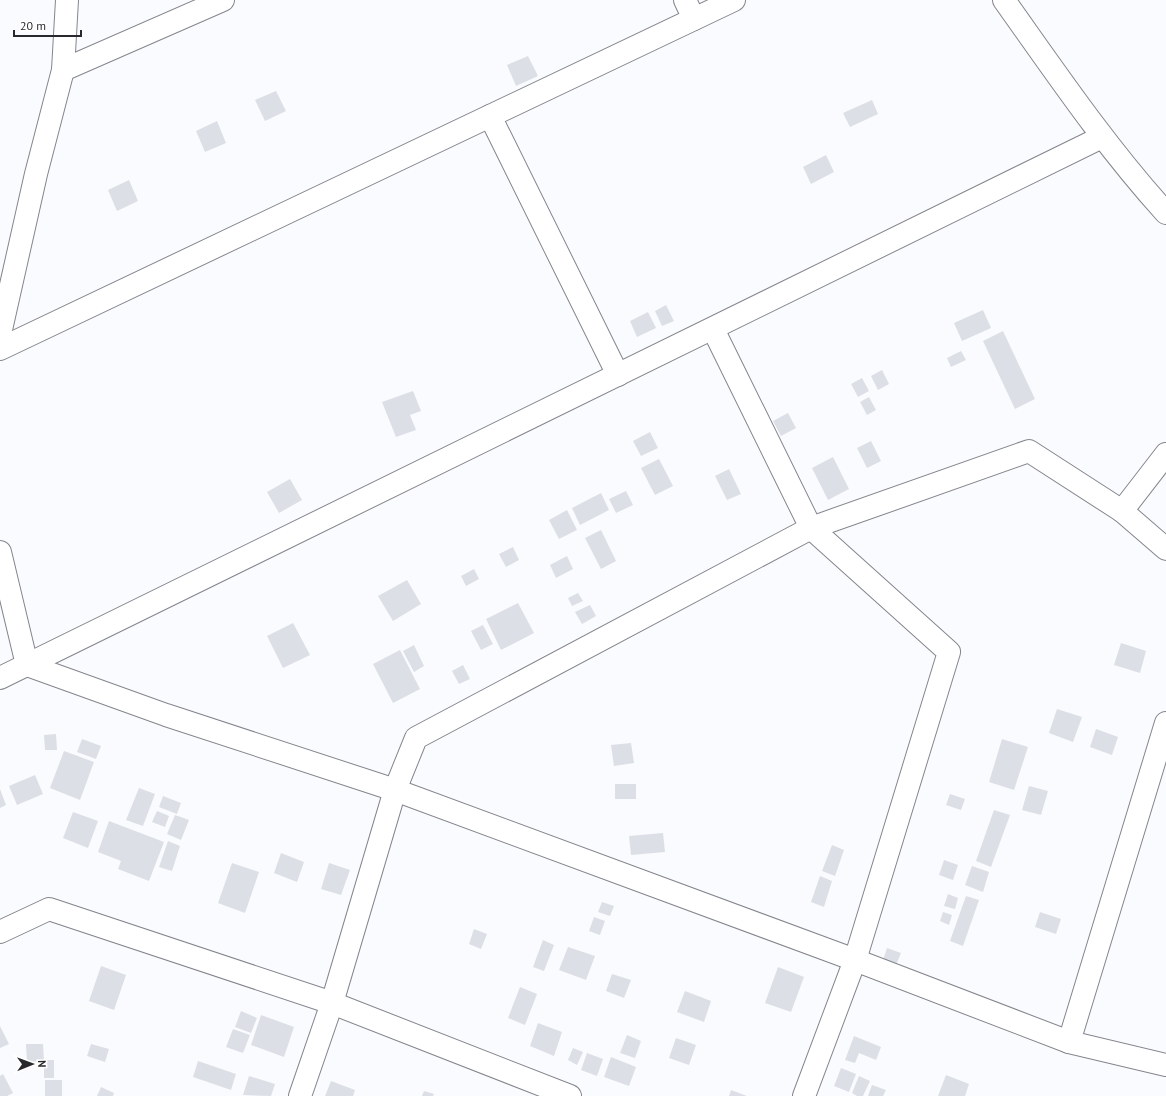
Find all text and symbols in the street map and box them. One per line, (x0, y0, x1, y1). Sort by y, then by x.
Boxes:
scale bar (14, 12, 81, 38)
text: 20 m (20, 18, 46, 33)
north arrow (12, 1044, 52, 1084)
text: N (35, 1060, 49, 1068)

